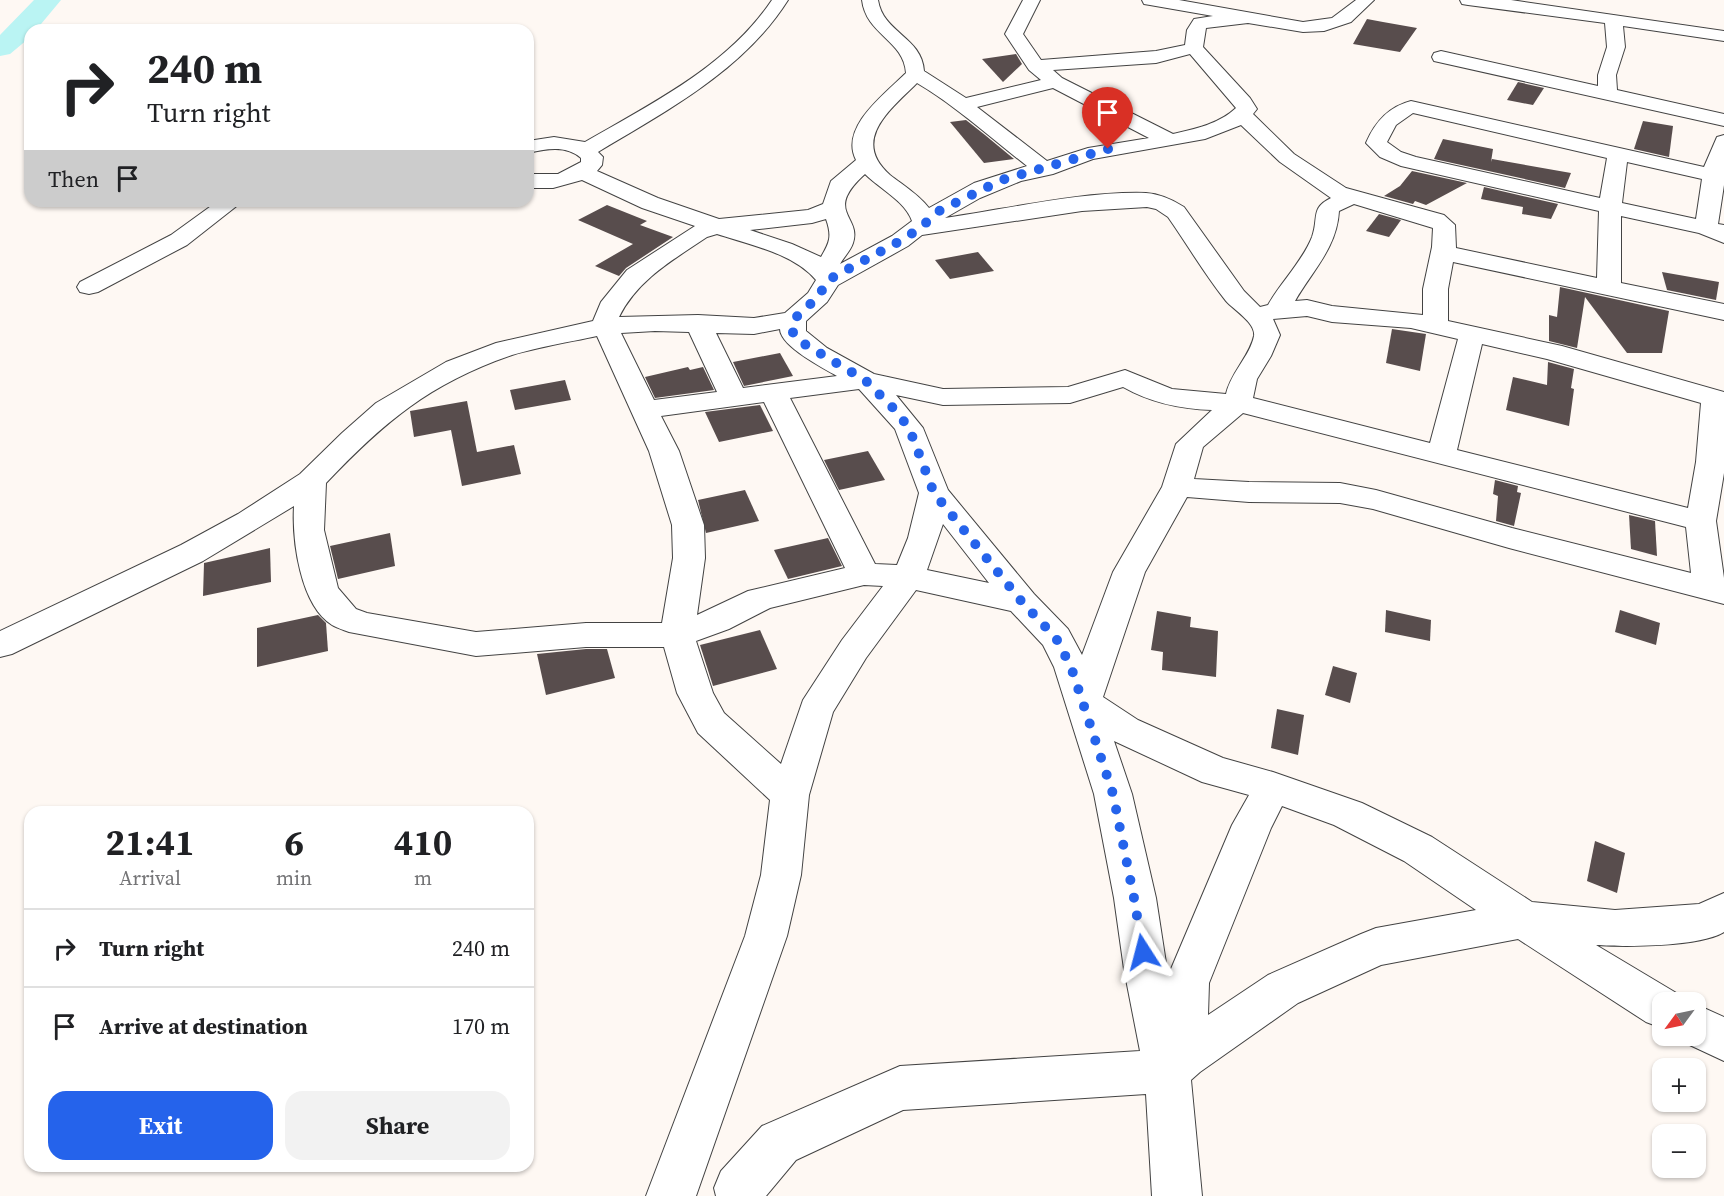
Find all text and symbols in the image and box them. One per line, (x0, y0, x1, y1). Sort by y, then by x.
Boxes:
text: 240 m (147, 39, 262, 97)
icon: right (48, 48, 126, 126)
pin (1082, 87, 1133, 149)
text: Turn right (147, 94, 271, 131)
icon: arrive (1091, 96, 1124, 129)
icon: arrive (111, 162, 144, 195)
text: Then (48, 164, 99, 194)
text: 21:41 (106, 818, 194, 867)
text: 6 (284, 818, 304, 867)
text: 410 (394, 818, 452, 867)
text: Arrival (119, 864, 181, 892)
text: min (276, 864, 312, 892)
text: m (414, 864, 432, 892)
position arrow (1111, 920, 1175, 984)
icon: right (48, 932, 81, 965)
text: Turn right (99, 933, 204, 963)
text: 240 m (452, 933, 510, 963)
north arrow (1652, 992, 1706, 1046)
map controls (1652, 992, 1706, 1178)
icon: arrive (48, 1010, 81, 1043)
text: Arrive at destination (99, 1011, 308, 1041)
text: 170 m (452, 1011, 510, 1041)
button: + (1652, 1058, 1706, 1112)
button: Exit (48, 1091, 273, 1160)
button: Share (285, 1091, 510, 1160)
button: − (1652, 1124, 1706, 1178)

